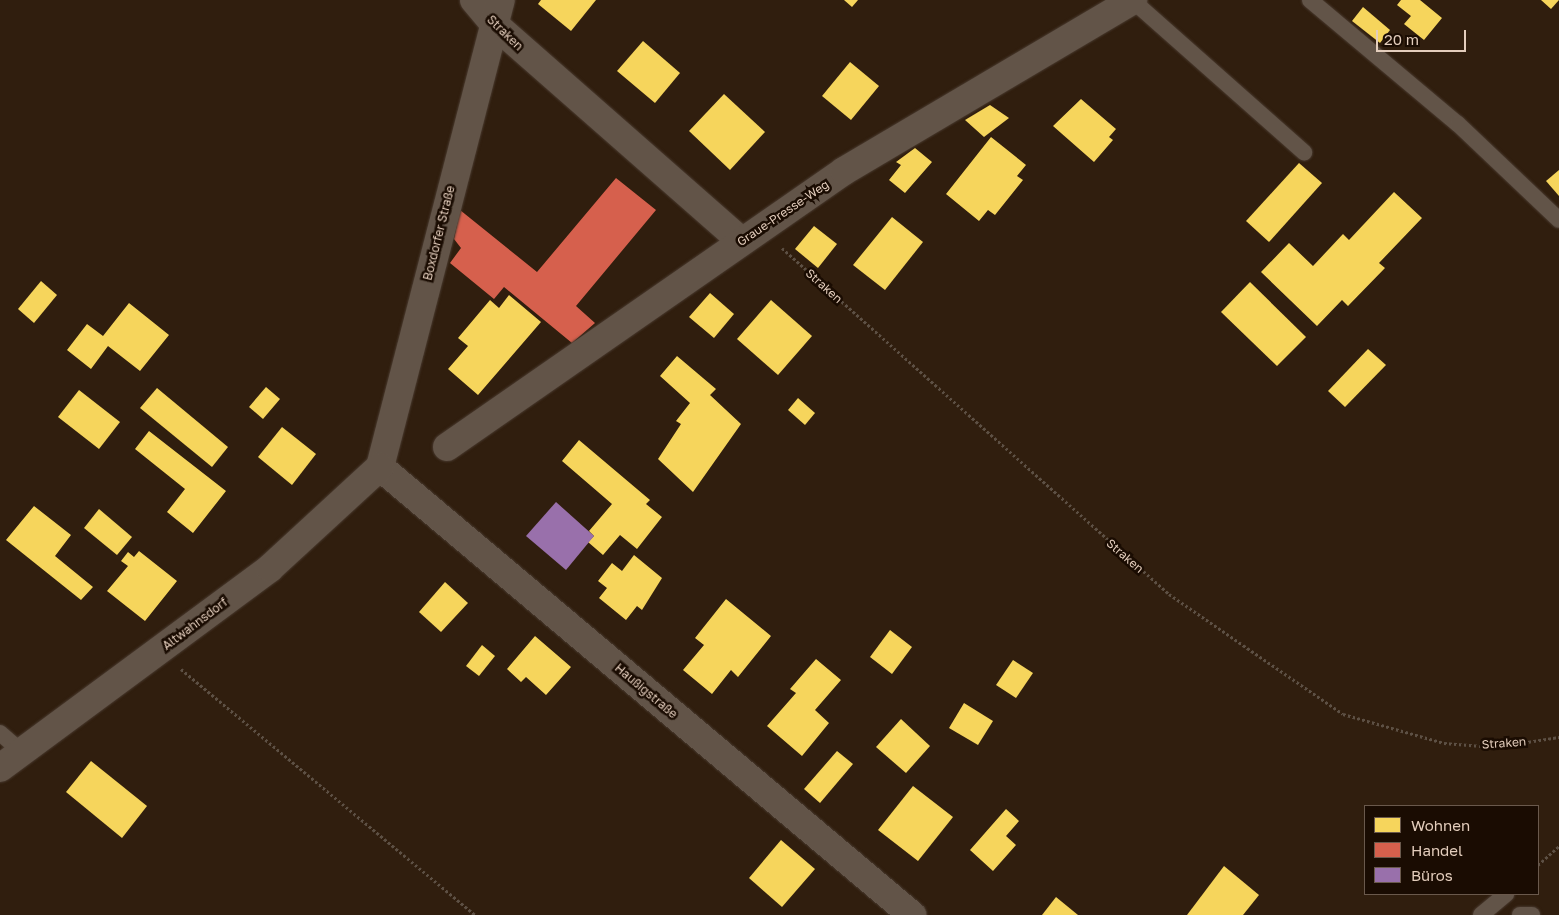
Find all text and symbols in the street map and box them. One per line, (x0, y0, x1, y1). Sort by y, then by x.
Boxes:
street label: Straken (484, 12, 526, 54)
scale bar (1379, 20, 1469, 52)
text: 20 m (1384, 30, 1419, 48)
street label: Graue-Presse-Weg (734, 177, 832, 249)
street label: Boxdorfer Straße (420, 184, 458, 282)
street label: Straken (803, 266, 845, 306)
street label: Straken (1103, 536, 1147, 576)
street label: Altwahnsdorf (160, 595, 230, 653)
street label: Haußigstraße (612, 661, 680, 721)
street label: Straken (1481, 734, 1527, 752)
legend (1364, 805, 1539, 895)
text: Wohnen (1411, 816, 1470, 834)
text: Handel (1411, 841, 1463, 859)
text: Büros (1411, 866, 1453, 884)

